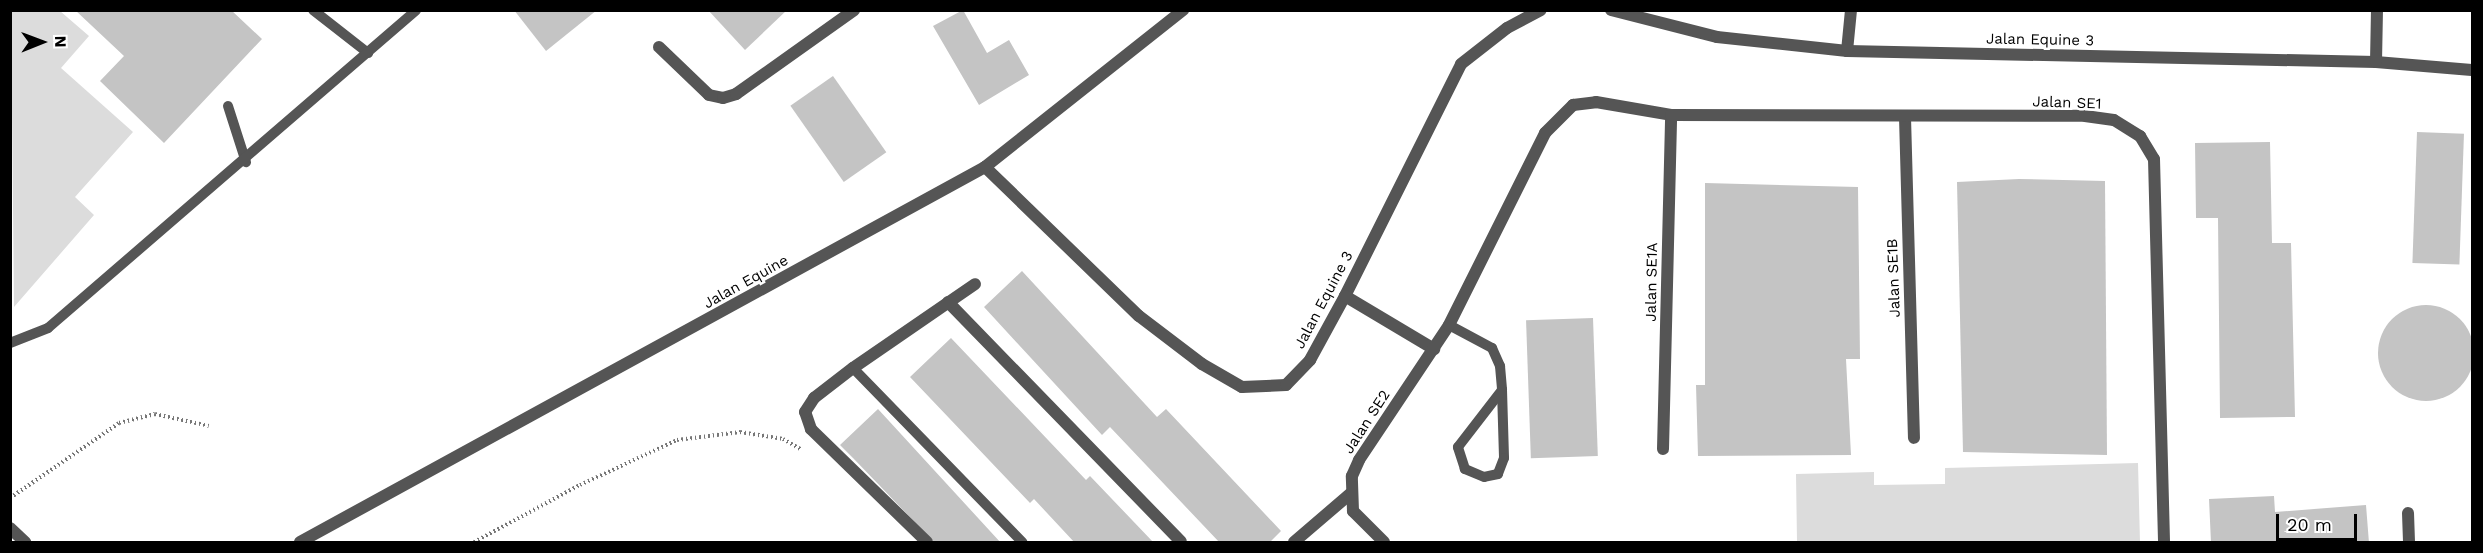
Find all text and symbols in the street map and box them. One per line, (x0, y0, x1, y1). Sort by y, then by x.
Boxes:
north arrow (12, 12, 72, 72)
street label: Jalan Equine 3 (1986, 30, 2094, 50)
text: N (51, 36, 70, 48)
street label: Jalan SE1 (2032, 93, 2102, 113)
street label: Jalan SE1B (1884, 238, 1904, 318)
street label: Jalan SE1A (1642, 242, 1662, 322)
street label: Jalan Equine 3 (1291, 248, 1357, 352)
street label: Jalan Equine (701, 251, 791, 313)
street label: Jalan SE2 (1340, 387, 1394, 457)
scale bar (2279, 502, 2360, 540)
text: 20 m (2287, 514, 2332, 535)

